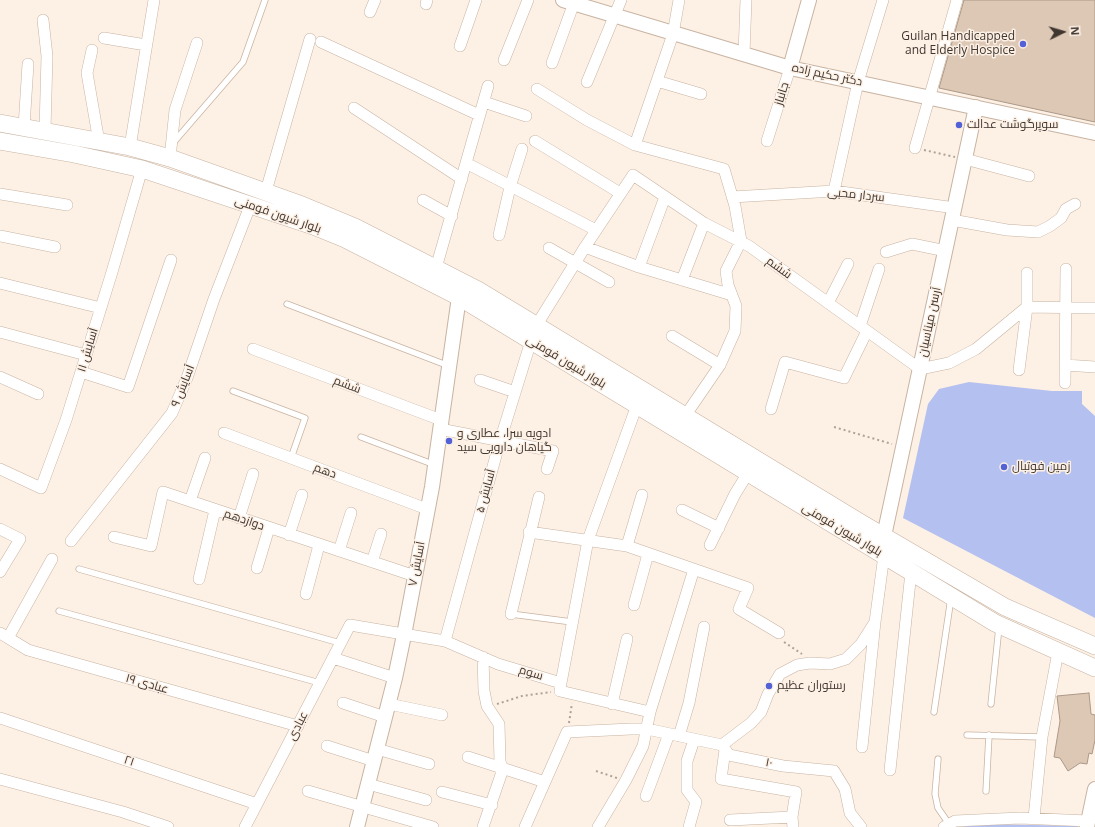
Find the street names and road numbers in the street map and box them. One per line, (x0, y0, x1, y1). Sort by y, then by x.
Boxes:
street label: دکتر حکیم زاده (790, 60, 864, 90)
street label: جانباز (772, 81, 792, 107)
street label: سردار محبی (827, 185, 885, 205)
street label: بلوار شیون فومنی (233, 193, 323, 237)
street label: ششم (763, 254, 795, 282)
street label: آرسن میناسیان (916, 286, 944, 358)
street label: آسایش ۱۱ (74, 326, 102, 374)
street label: بلوار شیون فومنی (523, 332, 609, 392)
street label: آسایش ۹ (168, 363, 198, 409)
street label: ششم (331, 373, 363, 397)
street label: دهم (312, 460, 338, 482)
street label: آسایش ۵ (473, 468, 499, 514)
street label: بلوار شیون فومنی (799, 500, 885, 560)
street label: دوازدهم (222, 506, 266, 534)
street label: آسایش ۷ (406, 540, 428, 588)
street label: سوم (517, 663, 545, 683)
street label: عبادی ۱۹ (124, 671, 170, 697)
street label: عبادی (285, 709, 311, 743)
street label: ۲۱ (122, 753, 136, 769)
street label: ۱۰ (764, 755, 774, 771)

